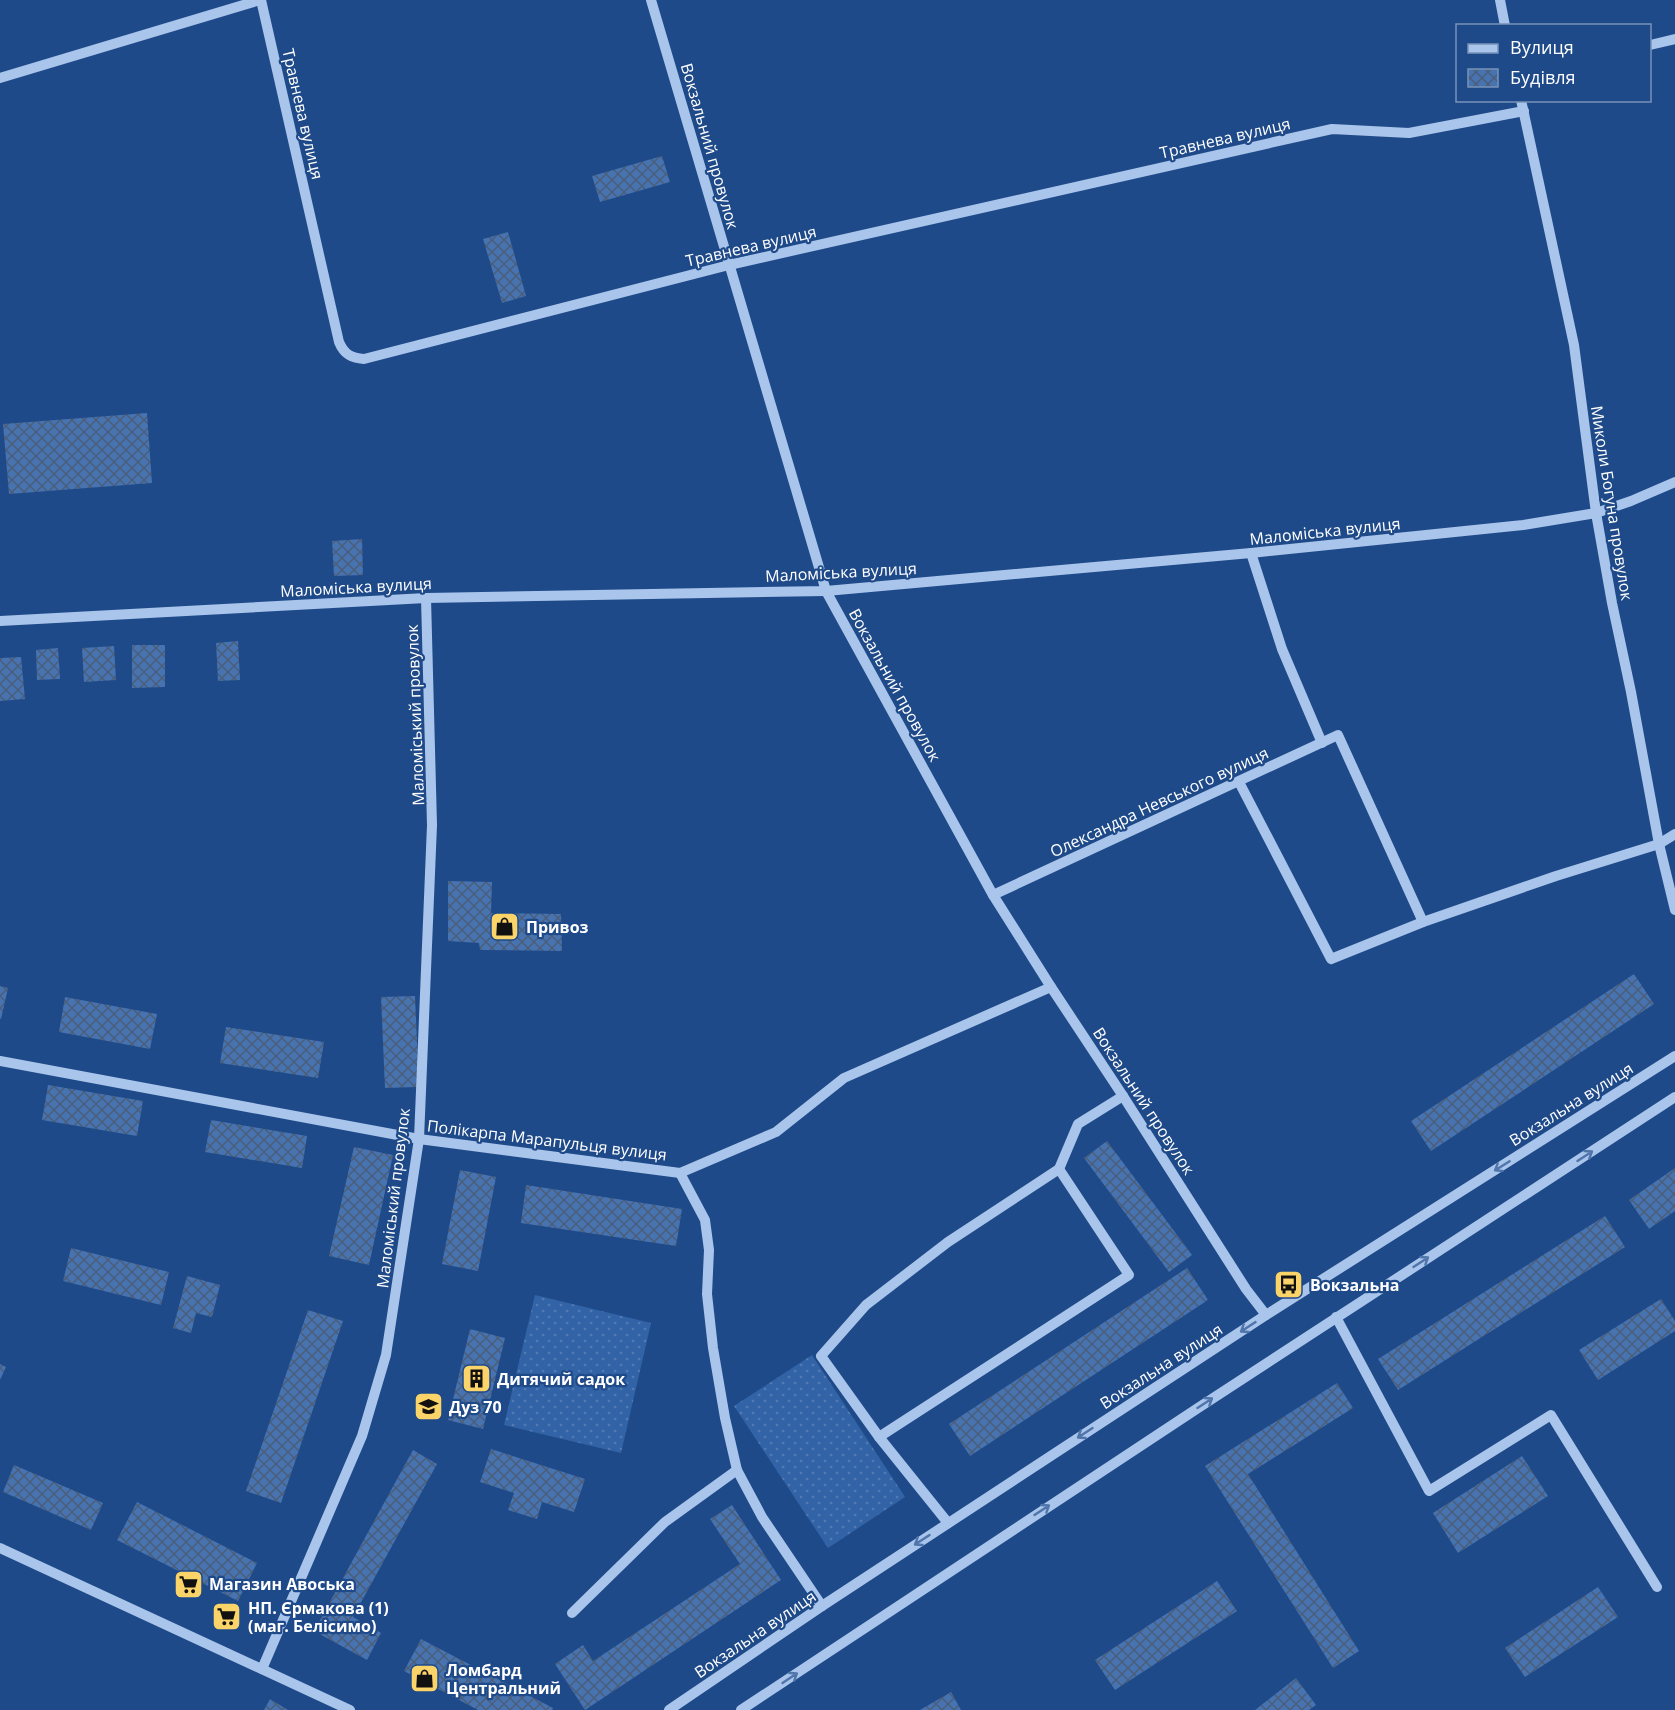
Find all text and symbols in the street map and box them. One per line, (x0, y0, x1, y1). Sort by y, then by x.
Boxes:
legend (1456, 24, 1651, 102)
text: Вулиця (1510, 35, 1574, 59)
street label: Травнева вулиця (277, 47, 329, 181)
street label: Вокзальний провулок (676, 60, 744, 232)
text: Будівля (1510, 65, 1576, 89)
street label: Травнева вулиця (1158, 112, 1292, 164)
street label: Травнева вулиця (684, 220, 818, 272)
street label: Миколи Богуна провулок (1586, 404, 1638, 603)
street label: Маломіська вулиця (1248, 512, 1402, 550)
street label: Маломіська вулиця (765, 557, 917, 587)
street label: Маломіська вулиця (280, 572, 432, 602)
street label: Вокзальний провулок (844, 605, 947, 766)
street label: Маломіський провулок (401, 623, 429, 806)
street label: Олександра Невського вулиця (1046, 742, 1272, 862)
shop icon: Привоз (489, 911, 521, 943)
place label: Привоз (526, 916, 589, 938)
street label: Вокзальний провулок (1088, 1023, 1200, 1180)
street label: Вокзальна вулиця (1505, 1057, 1637, 1151)
street label: Маломіський провулок (371, 1106, 415, 1289)
street label: Полікарпа Марапульця вулиця (426, 1114, 668, 1166)
one-way arrow (1576, 1150, 1592, 1162)
one-way arrow (1493, 1159, 1510, 1172)
one-way arrow (1412, 1256, 1429, 1268)
bus stop icon: Вокзальна (1273, 1269, 1305, 1301)
place label: Вокзальна (1310, 1274, 1400, 1296)
street label: Вокзальна вулиця (1095, 1318, 1227, 1414)
one-way arrow (1240, 1320, 1257, 1333)
building icon: Дитячий садок (460, 1363, 492, 1395)
place label: Дитячий садок (497, 1368, 625, 1390)
school or university icon: Дуз 70 (412, 1391, 444, 1423)
place label: Дуз 70 (449, 1396, 502, 1418)
one-way arrow (1196, 1397, 1213, 1409)
one-way arrow (1077, 1428, 1094, 1440)
one-way arrow (1033, 1504, 1050, 1516)
one-way arrow (914, 1535, 931, 1547)
supermarket icon: Магазин Авоська (172, 1568, 204, 1600)
place label: Магазин Авоська (209, 1573, 355, 1595)
street label: Вокзальна вулиця (690, 1585, 820, 1683)
place label: НП. Єрмакова (1) (маг. Белісимо) (248, 1597, 389, 1637)
supermarket icon: НП. Єрмакова (1) (маг. Белісимо) (211, 1601, 243, 1633)
place label: Ломбард Центральний (446, 1659, 561, 1699)
shop icon: Ломбард Центральний (409, 1663, 441, 1695)
one-way arrow (781, 1671, 798, 1684)

